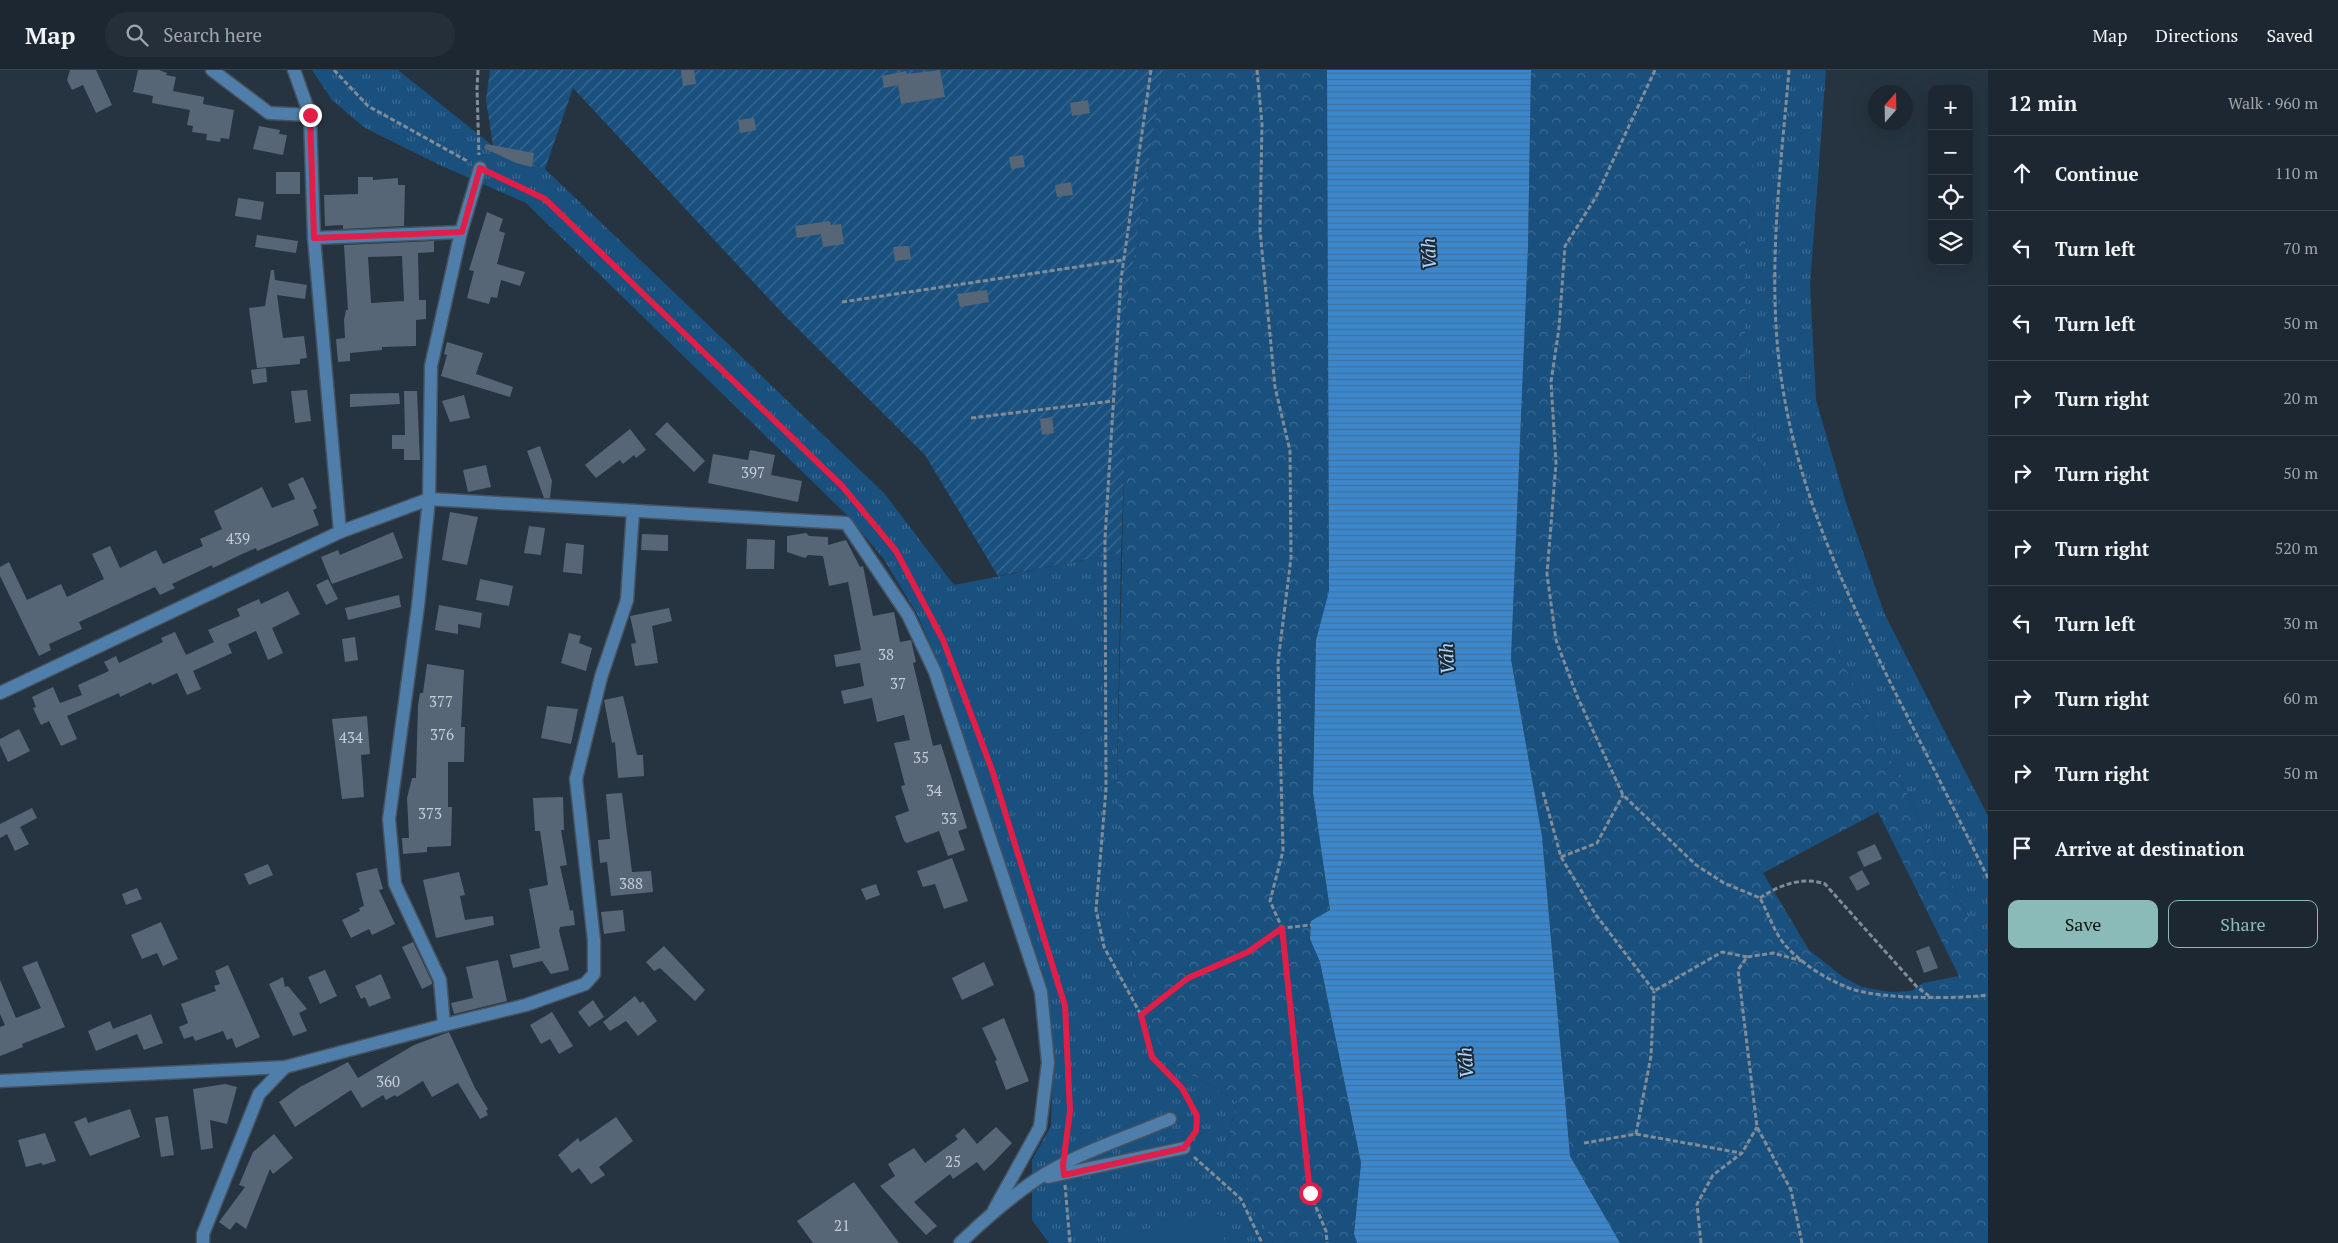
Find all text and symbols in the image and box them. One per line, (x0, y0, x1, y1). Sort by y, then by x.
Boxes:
search box (105, 12, 455, 57)
text: Map (25, 19, 75, 51)
icon: search (123, 21, 151, 49)
text: Search here (163, 22, 262, 47)
text: Map (2092, 23, 2127, 47)
text: Directions (2155, 23, 2238, 47)
text: Saved (2266, 23, 2313, 47)
north arrow (1868, 85, 1913, 130)
map controls (1928, 85, 1973, 265)
button: + (1928, 85, 1973, 130)
text: 12 min (2008, 89, 2077, 117)
text: Walk · 960 m (2228, 92, 2318, 114)
route end (299, 104, 322, 127)
button: − (1928, 130, 1973, 175)
icon: ahead (2008, 159, 2036, 187)
text: Continue (2055, 161, 2139, 186)
text: 110 m (2275, 162, 2318, 184)
button: locate (1928, 175, 1973, 220)
button: layers (1928, 220, 1973, 265)
icon: left (2008, 234, 2036, 262)
text: Turn left (2055, 236, 2136, 261)
text: 70 m (2283, 237, 2318, 259)
water label: Váh (1415, 238, 1441, 270)
icon: left (2008, 309, 2036, 337)
text: Turn left (2055, 311, 2136, 336)
text: 50 m (2283, 312, 2318, 334)
icon: right (2008, 384, 2036, 412)
text: Turn right (2055, 386, 2149, 411)
text: 20 m (2283, 387, 2318, 409)
icon: right (2008, 459, 2036, 487)
text: Turn right (2055, 461, 2149, 486)
house number: 397 (741, 462, 765, 482)
text: 50 m (2283, 462, 2318, 484)
house number: 439 (226, 528, 250, 548)
icon: right (2008, 534, 2036, 562)
text: Turn right (2055, 536, 2149, 561)
text: 520 m (2275, 537, 2318, 559)
icon: left (2008, 609, 2036, 637)
text: Turn left (2055, 611, 2136, 636)
text: 30 m (2283, 612, 2318, 634)
water label: Váh (1433, 643, 1459, 675)
house number: 38 (878, 644, 894, 664)
house number: 37 (890, 673, 906, 693)
icon: right (2008, 684, 2036, 712)
text: Turn right (2055, 686, 2149, 711)
text: 60 m (2283, 687, 2318, 709)
house number: 377 (429, 691, 453, 711)
house number: 376 (430, 724, 454, 744)
house number: 434 (339, 727, 363, 747)
house number: 35 (913, 747, 929, 767)
icon: right (2008, 759, 2036, 787)
text: Turn right (2055, 761, 2149, 786)
text: 50 m (2283, 762, 2318, 784)
house number: 34 (926, 780, 942, 800)
house number: 373 (418, 803, 442, 823)
house number: 33 (941, 808, 957, 828)
icon: arrive (2008, 834, 2036, 862)
text: Arrive at destination (2055, 836, 2244, 861)
house number: 388 (619, 873, 643, 893)
button: Save (2008, 900, 2158, 948)
button: Share (2168, 900, 2318, 948)
water label: Váh (1451, 1046, 1479, 1080)
house number: 360 (376, 1071, 400, 1091)
house number: 25 (945, 1151, 961, 1171)
route start (1299, 1182, 1322, 1205)
house number: 21 (834, 1215, 850, 1235)

